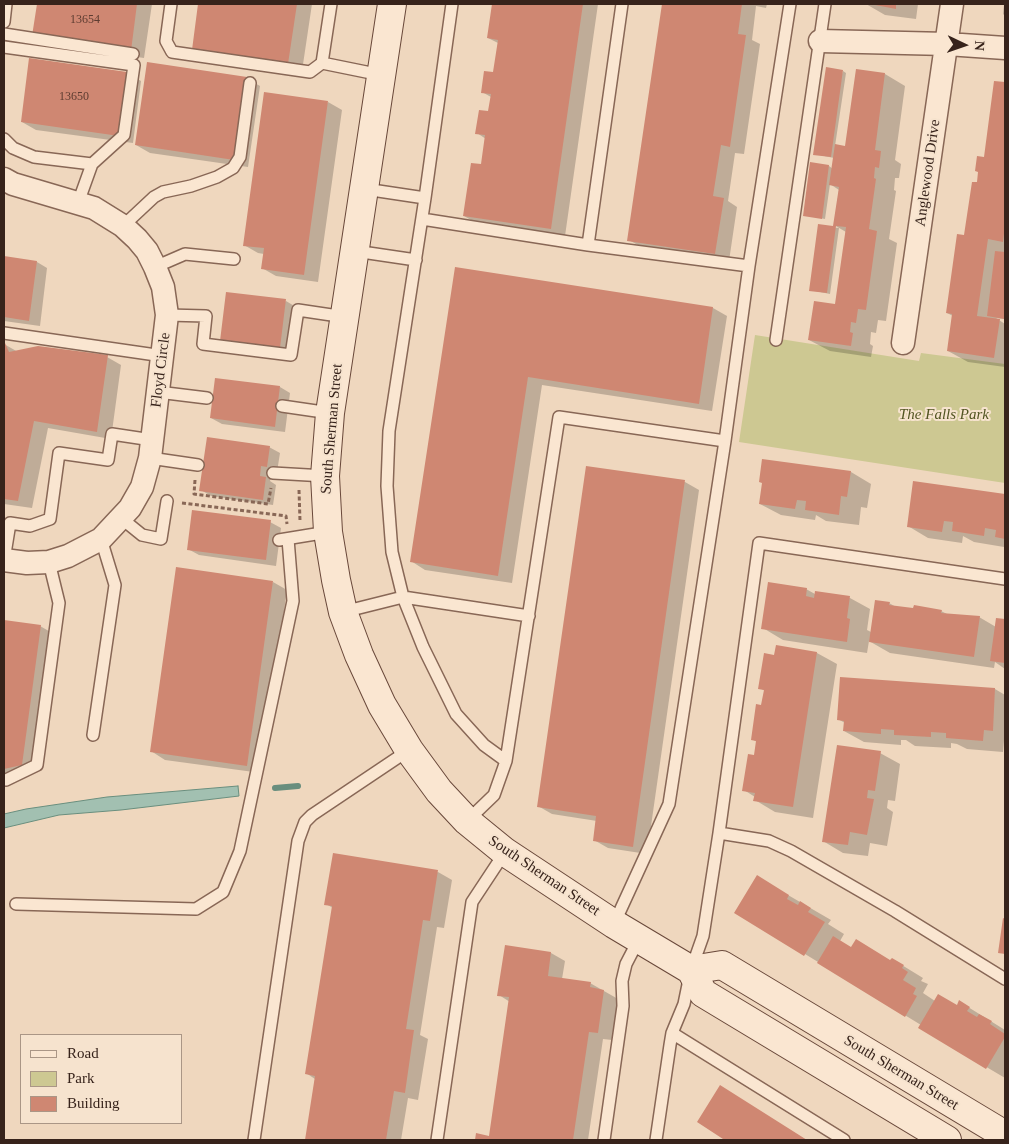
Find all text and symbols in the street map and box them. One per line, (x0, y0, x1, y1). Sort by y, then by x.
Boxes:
house number: 13654 (70, 13, 100, 27)
north arrow (939, 20, 989, 70)
text: N (972, 40, 987, 51)
house number: 13650 (59, 90, 89, 104)
street label: Anglewood Drive (912, 118, 944, 228)
street label: Floyd Circle (147, 331, 175, 409)
street label: South Sherman Street (317, 363, 347, 495)
park label: The Falls Park (899, 406, 989, 424)
street label: South Sherman Street (485, 832, 603, 920)
street label: South Sherman Street (840, 1032, 962, 1114)
legend (20, 1034, 182, 1124)
text: Road (67, 1045, 99, 1061)
text: Park (67, 1070, 95, 1086)
text: Building (67, 1095, 120, 1111)

